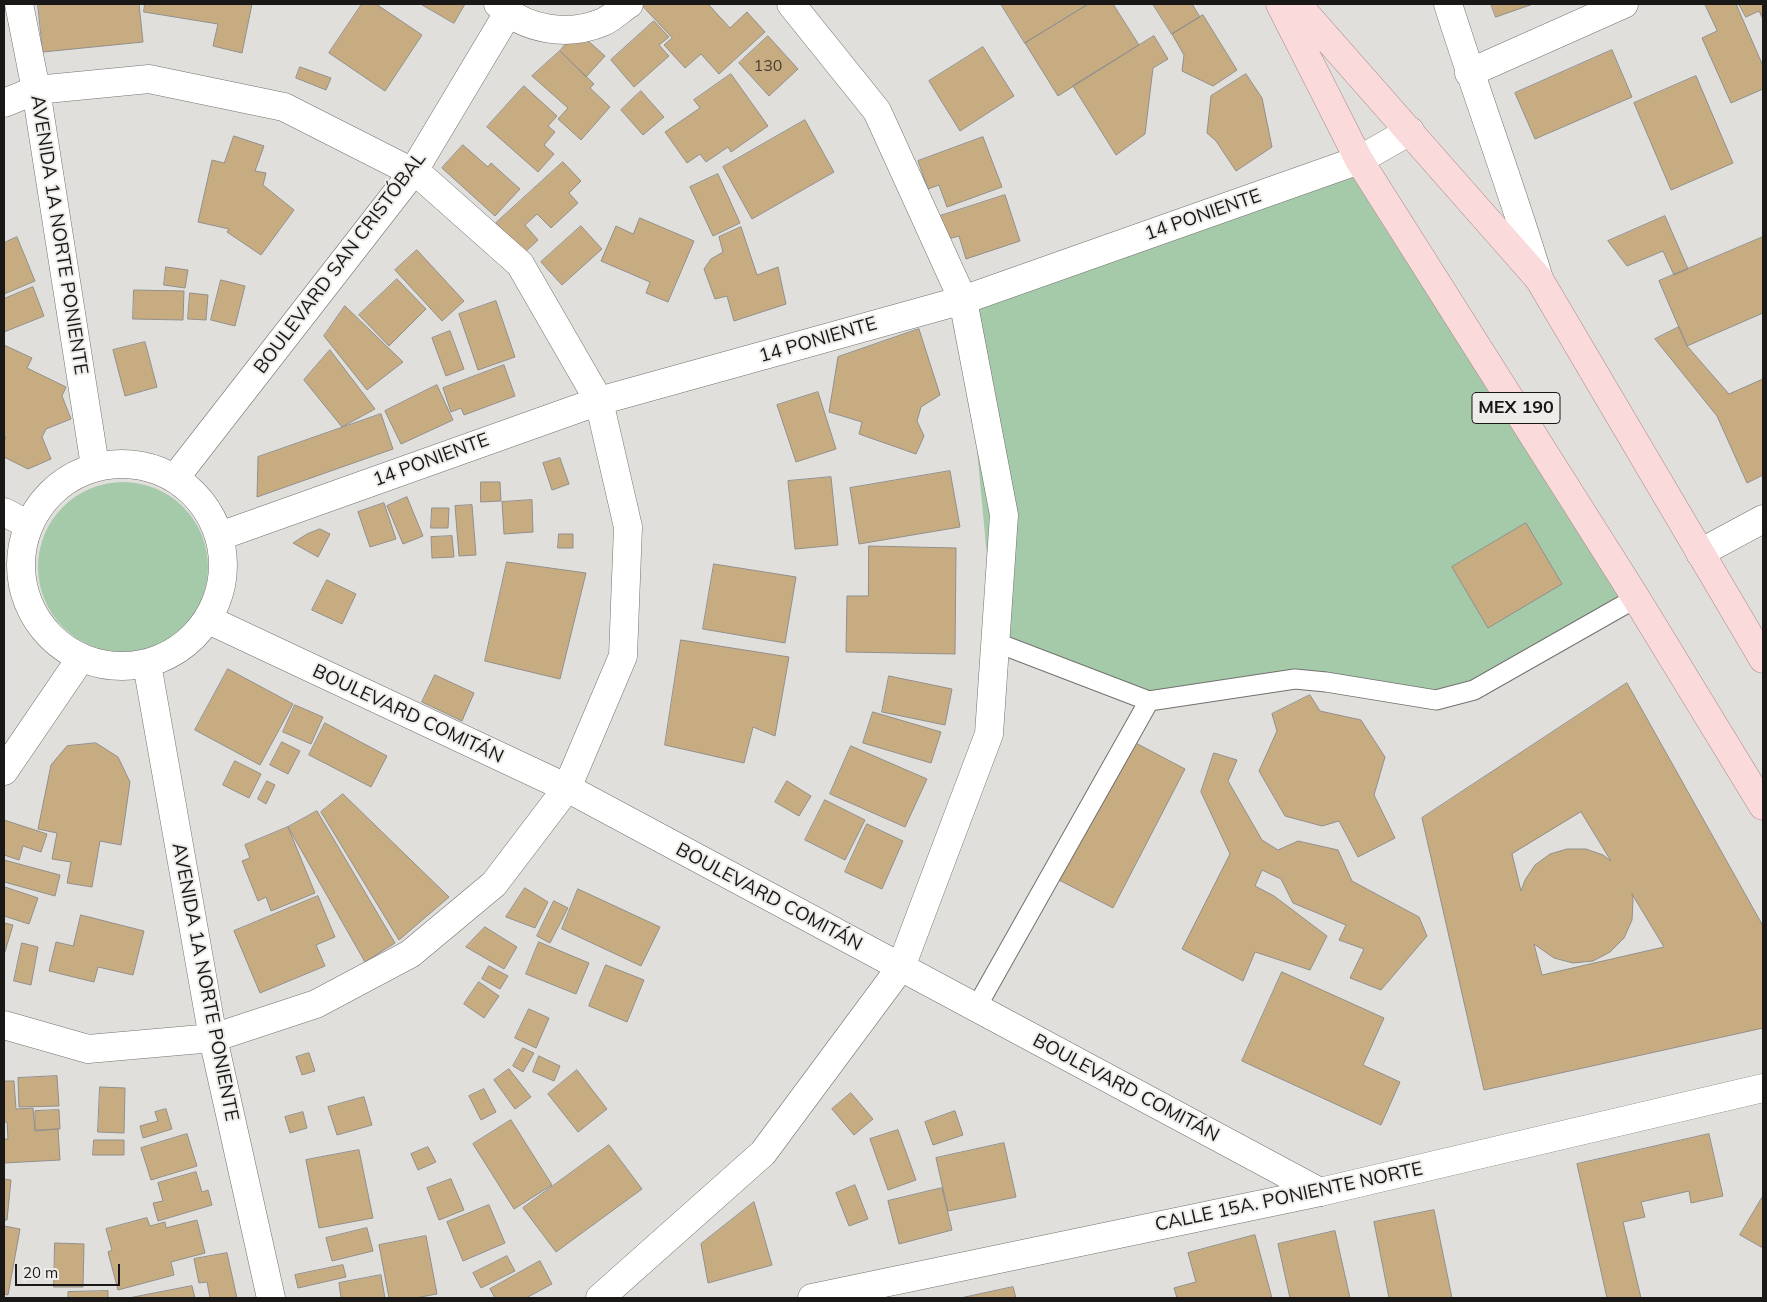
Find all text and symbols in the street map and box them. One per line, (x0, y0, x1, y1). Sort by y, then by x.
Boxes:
house number: 130 (754, 56, 782, 76)
street label: AVENIDA 1A NORTE PONIENTE (26, 93, 92, 377)
street label: BOULEVARD SAN CRISTÓBAL (249, 148, 431, 378)
street label: 14 PONIENTE (1142, 184, 1264, 246)
street label: 14 PONIENTE (756, 312, 880, 368)
road number: MEX 190 (1472, 392, 1560, 423)
street label: 14 PONIENTE (370, 428, 492, 492)
street label: BOULEVARD COMITÁN (309, 660, 507, 768)
street label: BOULEVARD COMITÁN (672, 838, 866, 956)
street label: AVENIDA 1A NORTE PONIENTE (167, 841, 243, 1123)
street label: BOULEVARD COMITÁN (1029, 1029, 1223, 1147)
street label: CALLE 15A. PONIENTE NORTE (1153, 1157, 1425, 1237)
scale bar (18, 1254, 122, 1286)
text: 20 m (23, 1263, 58, 1282)

